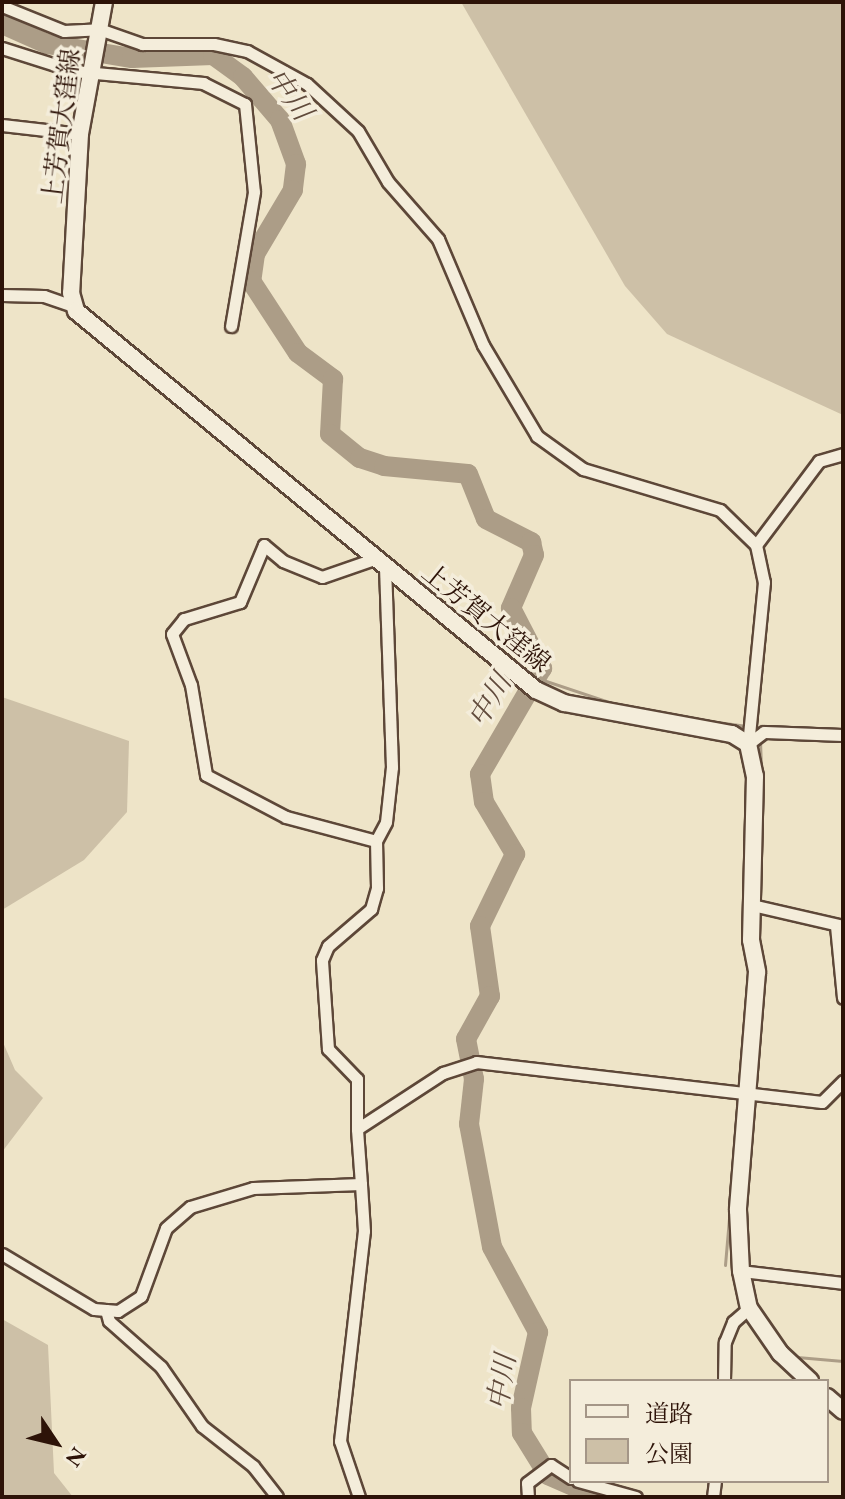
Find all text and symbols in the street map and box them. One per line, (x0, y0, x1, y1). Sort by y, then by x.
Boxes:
street label: 上芳賀大窪線 (37, 47, 87, 205)
water label: 中川 (260, 61, 320, 127)
street label: 上芳賀大窪線 (416, 557, 556, 679)
water label: 中川 (460, 667, 518, 733)
water label: 中川 (480, 1352, 522, 1412)
legend (569, 1379, 829, 1483)
text: 道路 (645, 1398, 693, 1429)
north arrow (16, 1403, 96, 1483)
text: 公園 (645, 1438, 693, 1469)
text: N (59, 1441, 93, 1473)

